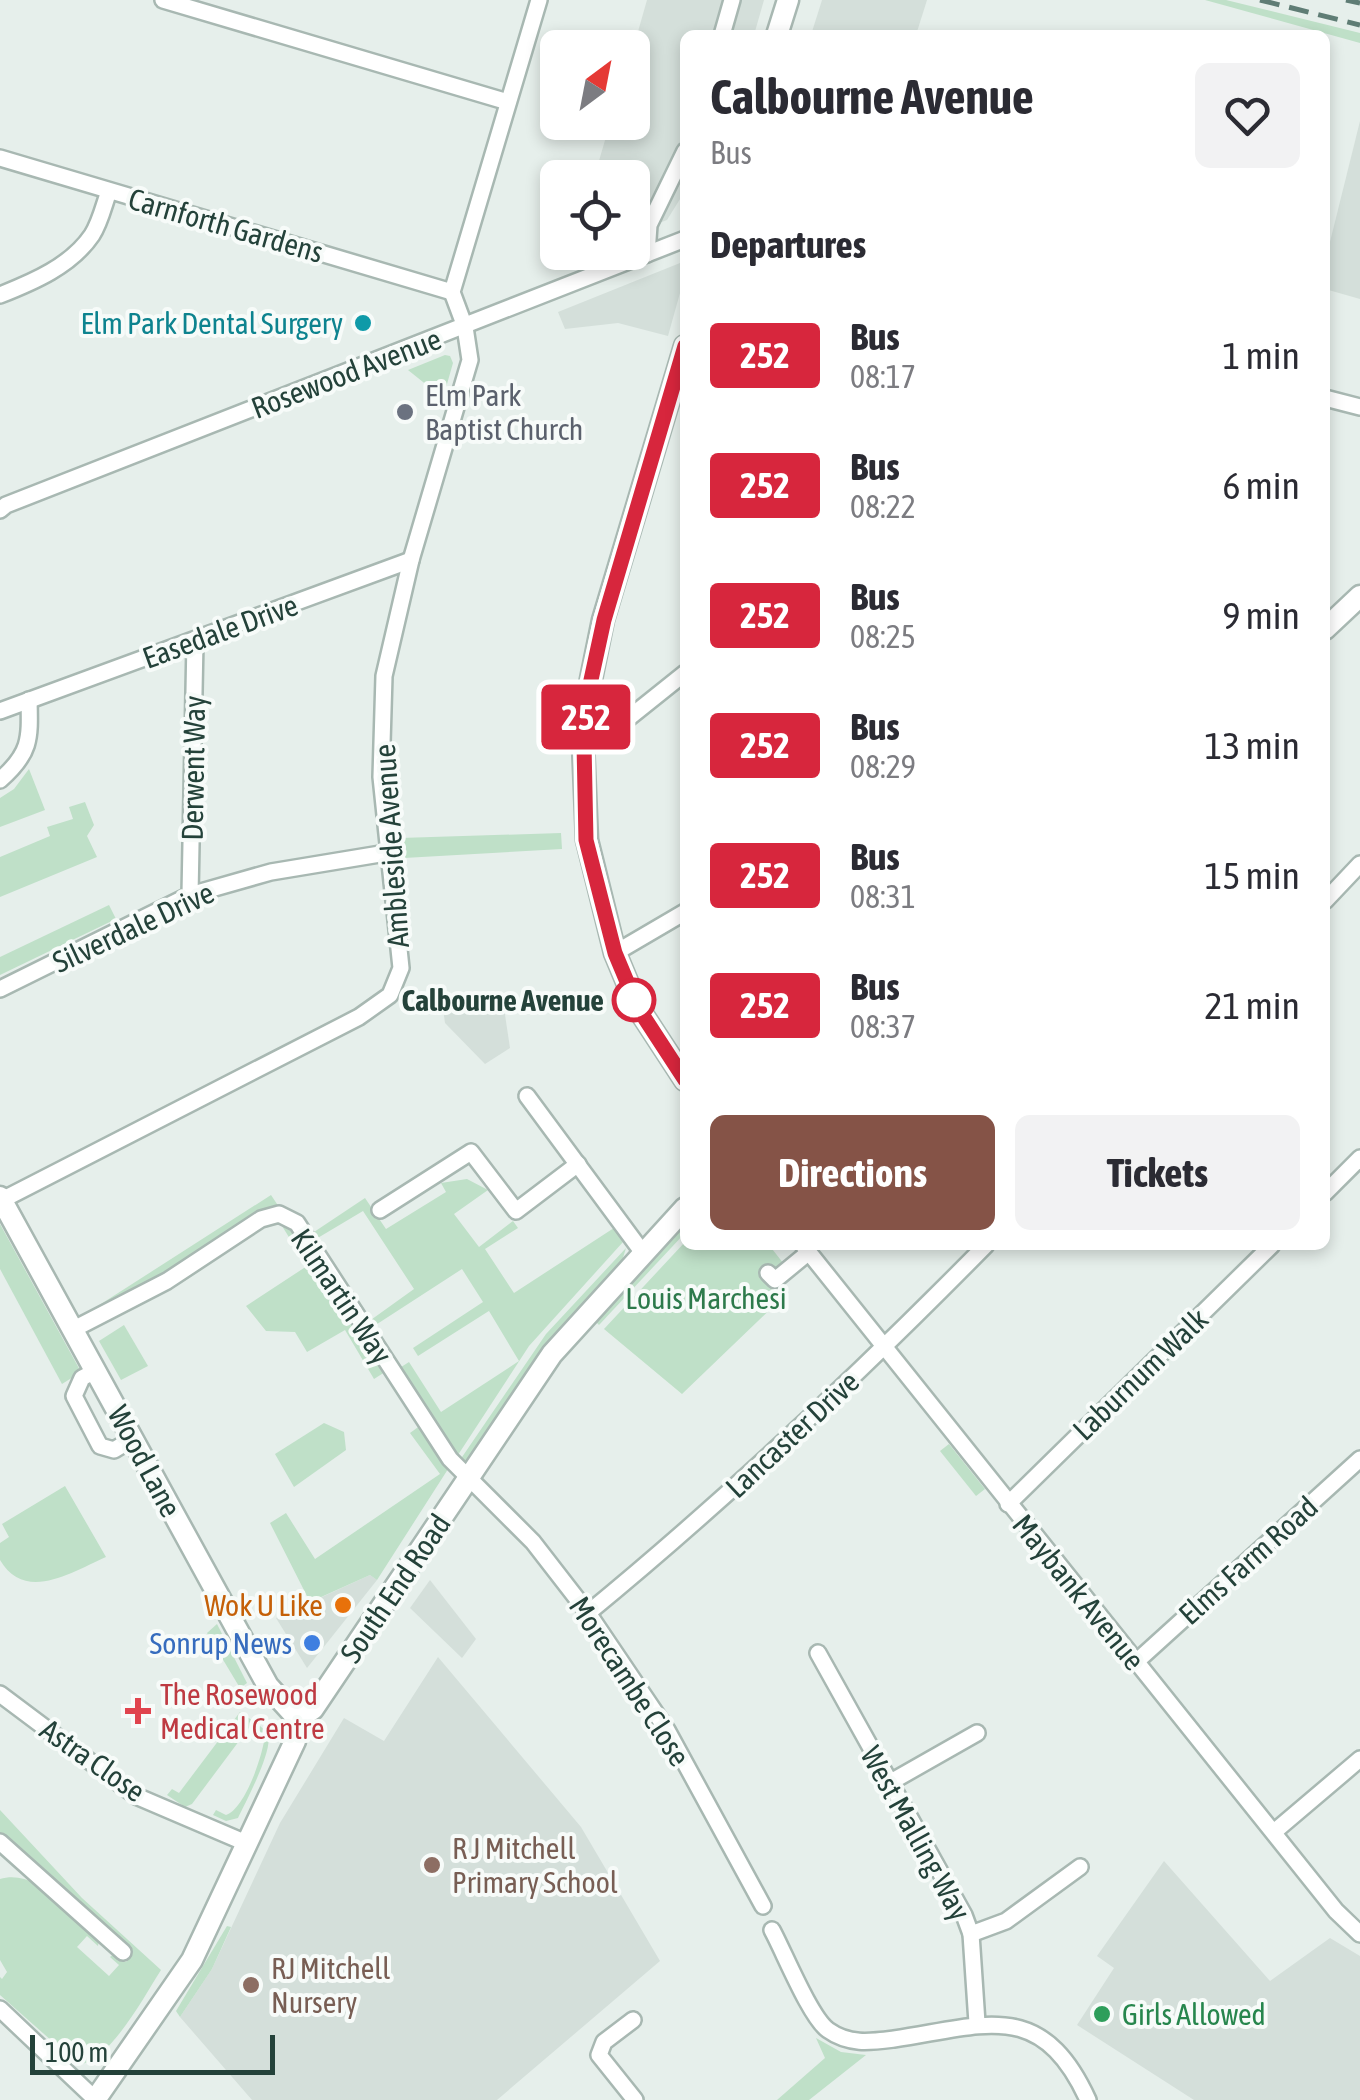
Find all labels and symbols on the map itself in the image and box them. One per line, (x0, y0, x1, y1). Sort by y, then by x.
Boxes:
north arrow (540, 30, 650, 140)
street label: Carnforth Gardens (125, 181, 327, 269)
place label: Elm Park Dental Surgery (81, 306, 343, 340)
marker: Elm Park Dental Surgery (352, 312, 374, 334)
street label: Rosewood Avenue (246, 321, 446, 425)
place label: Elm Park Baptist Church (425, 378, 583, 446)
marker: Elm Park Baptist Church (394, 401, 416, 423)
street label: Easedale Drive (138, 587, 302, 675)
line badge: 252 (528, 684, 644, 750)
street label: Derwent Way (175, 695, 211, 841)
street label: Ambleside Avenue (367, 743, 415, 949)
street label: Silverdale Drive (47, 875, 219, 979)
marker: Calbourne Avenue (613, 979, 655, 1021)
place label: Calbourne Avenue (402, 983, 604, 1017)
street label: Kilmartin Way (285, 1222, 399, 1370)
park label: Louis Marchesi (625, 1281, 787, 1315)
street label: Laburnum Walk (1066, 1301, 1214, 1447)
street label: Lancaster Drive (719, 1364, 865, 1504)
street label: Wood Lane (102, 1400, 188, 1522)
street label: Elms Farm Road (1172, 1489, 1324, 1631)
street label: South End Road (333, 1507, 457, 1669)
street label: Maybank Avenue (1006, 1508, 1152, 1676)
place label: Wok U Like (204, 1588, 323, 1622)
street label: Morecambe Close (563, 1590, 697, 1772)
marker: Wok U Like (332, 1594, 354, 1616)
place label: Sonrup News (150, 1626, 292, 1660)
marker: Sonrup News (301, 1632, 323, 1654)
place label: The Rosewood Medical Centre (160, 1677, 325, 1745)
marker: The Rosewood Medical Centre (125, 1698, 151, 1724)
street label: Astra Close (34, 1712, 152, 1808)
street label: West Malling Way (854, 1740, 978, 1926)
place label: R J Mitchell Primary School (452, 1831, 618, 1899)
marker: R J Mitchell Primary School (421, 1854, 443, 1876)
place label: RJ Mitchell Nursery (271, 1951, 390, 2019)
marker: RJ Mitchell Nursery (240, 1974, 262, 1996)
place label: Girls Allowed (1122, 1997, 1266, 2031)
marker: Girls Allowed (1091, 2003, 1113, 2025)
scale bar (30, 2030, 275, 2074)

